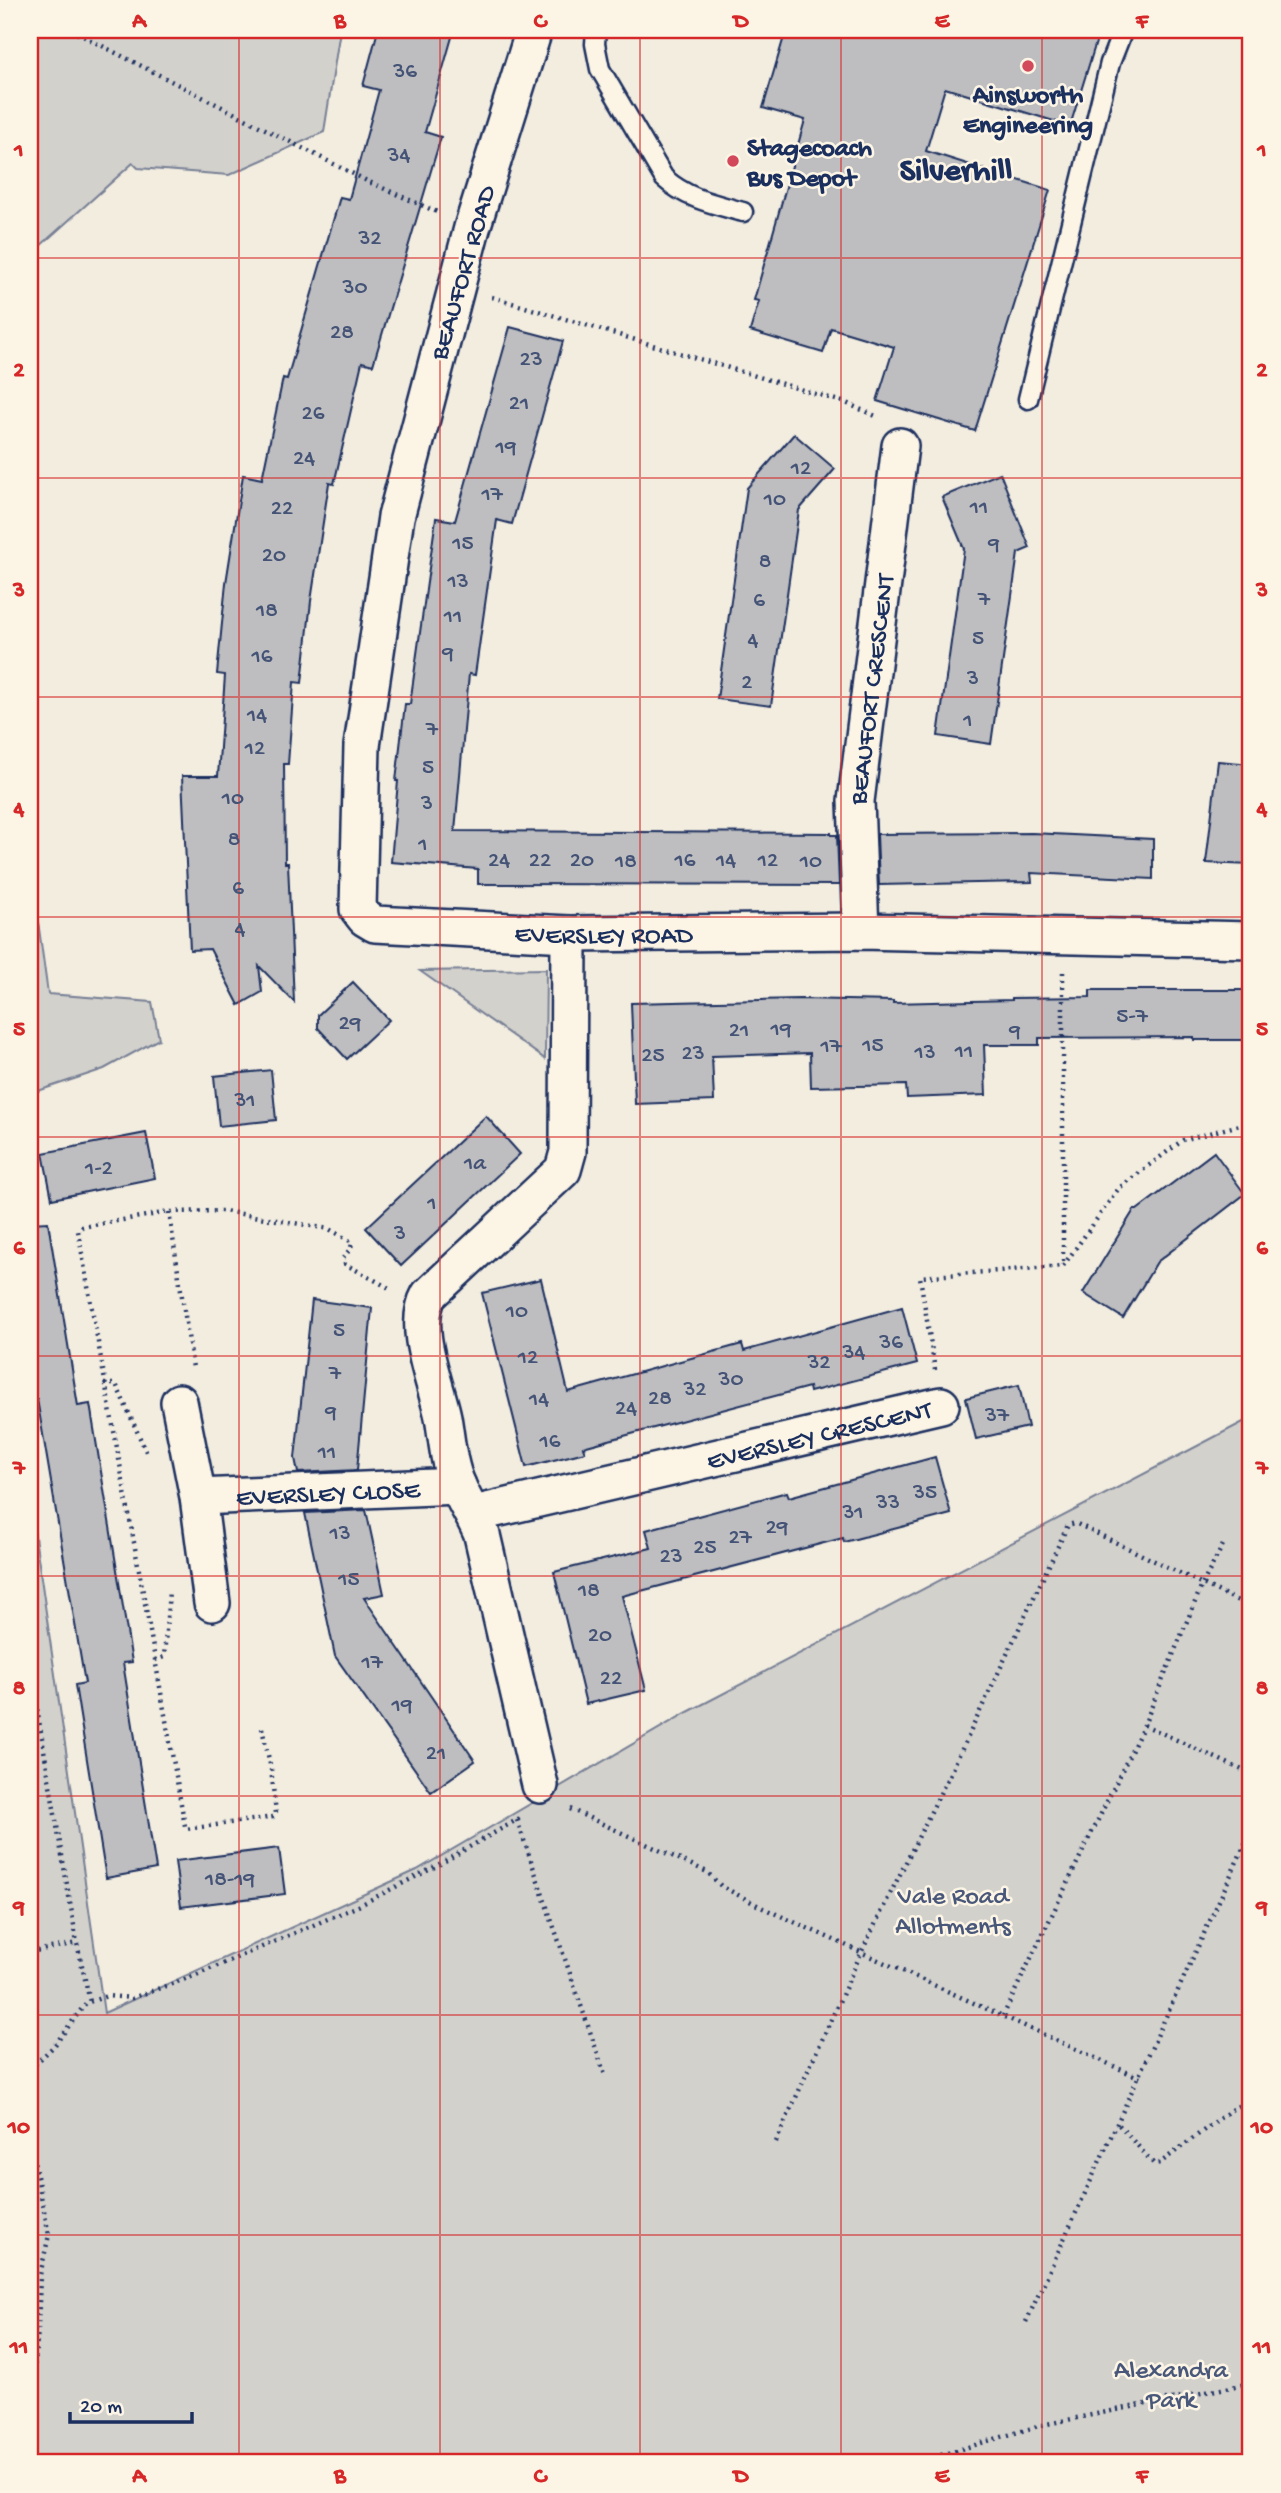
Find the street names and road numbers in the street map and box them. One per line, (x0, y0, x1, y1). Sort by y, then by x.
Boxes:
street label: BEAUFORT ROAD (425, 182, 505, 365)
street label: BEAUFORT CRESCENT (845, 572, 904, 807)
street label: EVERSLEY ROAD (514, 920, 693, 954)
street label: EVERSLEY CRESCENT (704, 1396, 936, 1479)
street label: EVERSLEY CLOSE (235, 1477, 421, 1515)

